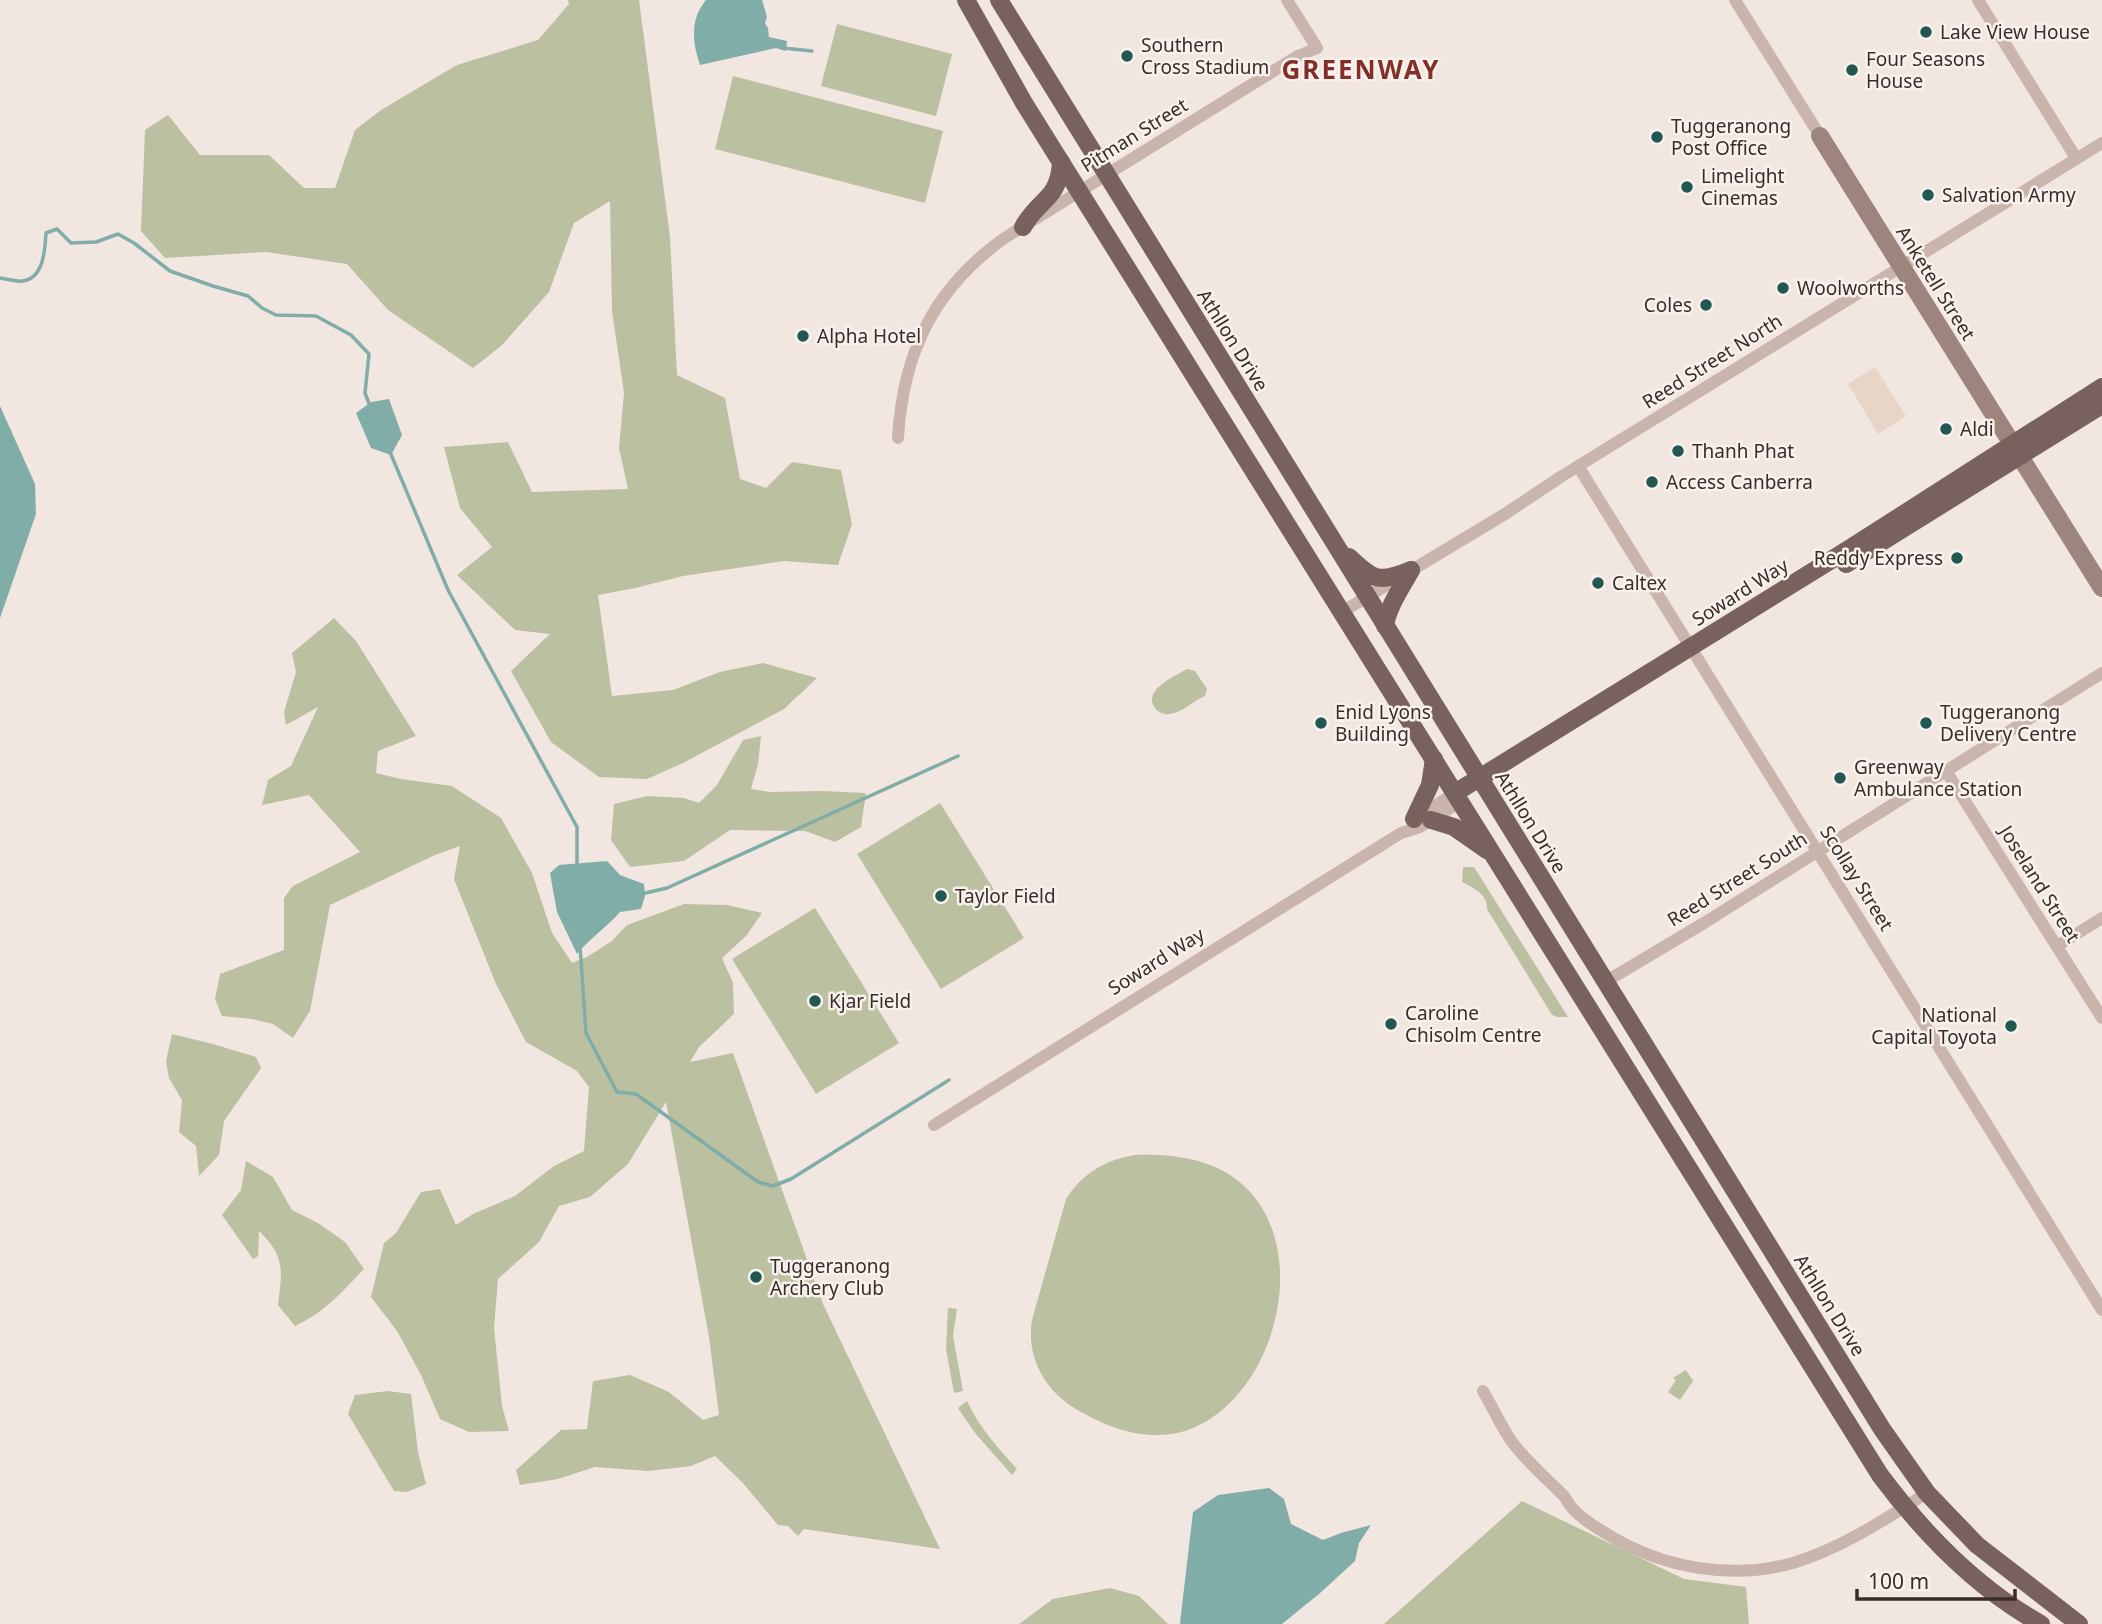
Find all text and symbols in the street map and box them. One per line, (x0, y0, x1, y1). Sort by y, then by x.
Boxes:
place label: Lake View House (1940, 19, 2090, 45)
marker: Lake View House (1918, 24, 1934, 40)
place label: Southern Cross Stadium (1141, 32, 1269, 80)
place label: Four Seasons House (1866, 46, 1985, 94)
marker: Southern Cross Stadium (1119, 48, 1135, 64)
district label: GREENWAY (1282, 51, 1440, 87)
marker: Four Seasons House (1844, 62, 1860, 78)
street label: Pitman Street (1076, 92, 1192, 178)
place label: Tuggeranong Post Office (1671, 113, 1791, 161)
marker: Tuggeranong Post Office (1649, 129, 1665, 145)
place label: Limelight Cinemas (1701, 163, 1785, 211)
marker: Limelight Cinemas (1679, 179, 1695, 195)
place label: Salvation Army (1942, 182, 2076, 208)
marker: Salvation Army (1920, 187, 1936, 203)
street label: Anketell Street (1890, 221, 1982, 345)
place label: Woolworths (1797, 275, 1904, 301)
marker: Woolworths (1775, 280, 1791, 296)
street label: Athllon Drive (1191, 284, 1275, 396)
place label: Coles (1644, 292, 1692, 318)
marker: Coles (1698, 297, 1714, 313)
street label: Reed Street North (1637, 308, 1787, 414)
place label: Alpha Hotel (817, 323, 921, 349)
marker: Alpha Hotel (795, 328, 811, 344)
place label: Aldi (1960, 416, 1994, 442)
marker: Aldi (1938, 421, 1954, 437)
place label: Thanh Phat (1692, 438, 1794, 464)
marker: Thanh Phat (1670, 443, 1686, 459)
place label: Access Canberra (1666, 469, 1813, 495)
marker: Access Canberra (1644, 474, 1660, 490)
place label: Reddy Express (1814, 545, 1943, 571)
marker: Reddy Express (1949, 550, 1965, 566)
street label: Soward Way (1687, 552, 1793, 632)
place label: Caltex (1612, 570, 1667, 596)
marker: Caltex (1590, 575, 1606, 591)
place label: Enid Lyons Building (1335, 699, 1431, 747)
place label: Tuggeranong Delivery Centre (1940, 699, 2077, 747)
marker: Enid Lyons Building (1313, 715, 1329, 731)
marker: Tuggeranong Delivery Centre (1918, 715, 1934, 731)
place label: Greenway Ambulance Station (1854, 754, 2022, 802)
street label: Athllon Drive (1489, 766, 1573, 878)
marker: Greenway Ambulance Station (1832, 770, 1848, 786)
street label: Joseland Street (1993, 819, 2086, 948)
street label: Scollay Street (1814, 821, 1900, 936)
street label: Reed Street South (1662, 826, 1812, 932)
place label: Taylor Field (955, 883, 1056, 909)
marker: Taylor Field (933, 888, 949, 904)
street label: Soward Way (1103, 921, 1209, 1001)
place label: Kjar Field (829, 988, 911, 1014)
marker: Kjar Field (807, 993, 823, 1009)
place label: Caroline Chisolm Centre (1405, 1000, 1541, 1048)
place label: National Capital Toyota (1871, 1002, 1997, 1050)
marker: Caroline Chisolm Centre (1383, 1016, 1399, 1032)
marker: National Capital Toyota (2003, 1018, 2019, 1034)
street label: Athllon Drive (1788, 1249, 1872, 1361)
place label: Tuggeranong Archery Club (770, 1253, 890, 1301)
marker: Tuggeranong Archery Club (748, 1269, 764, 1285)
scale bar (1857, 1558, 2014, 1602)
text: 100 m (1868, 1567, 1929, 1595)

